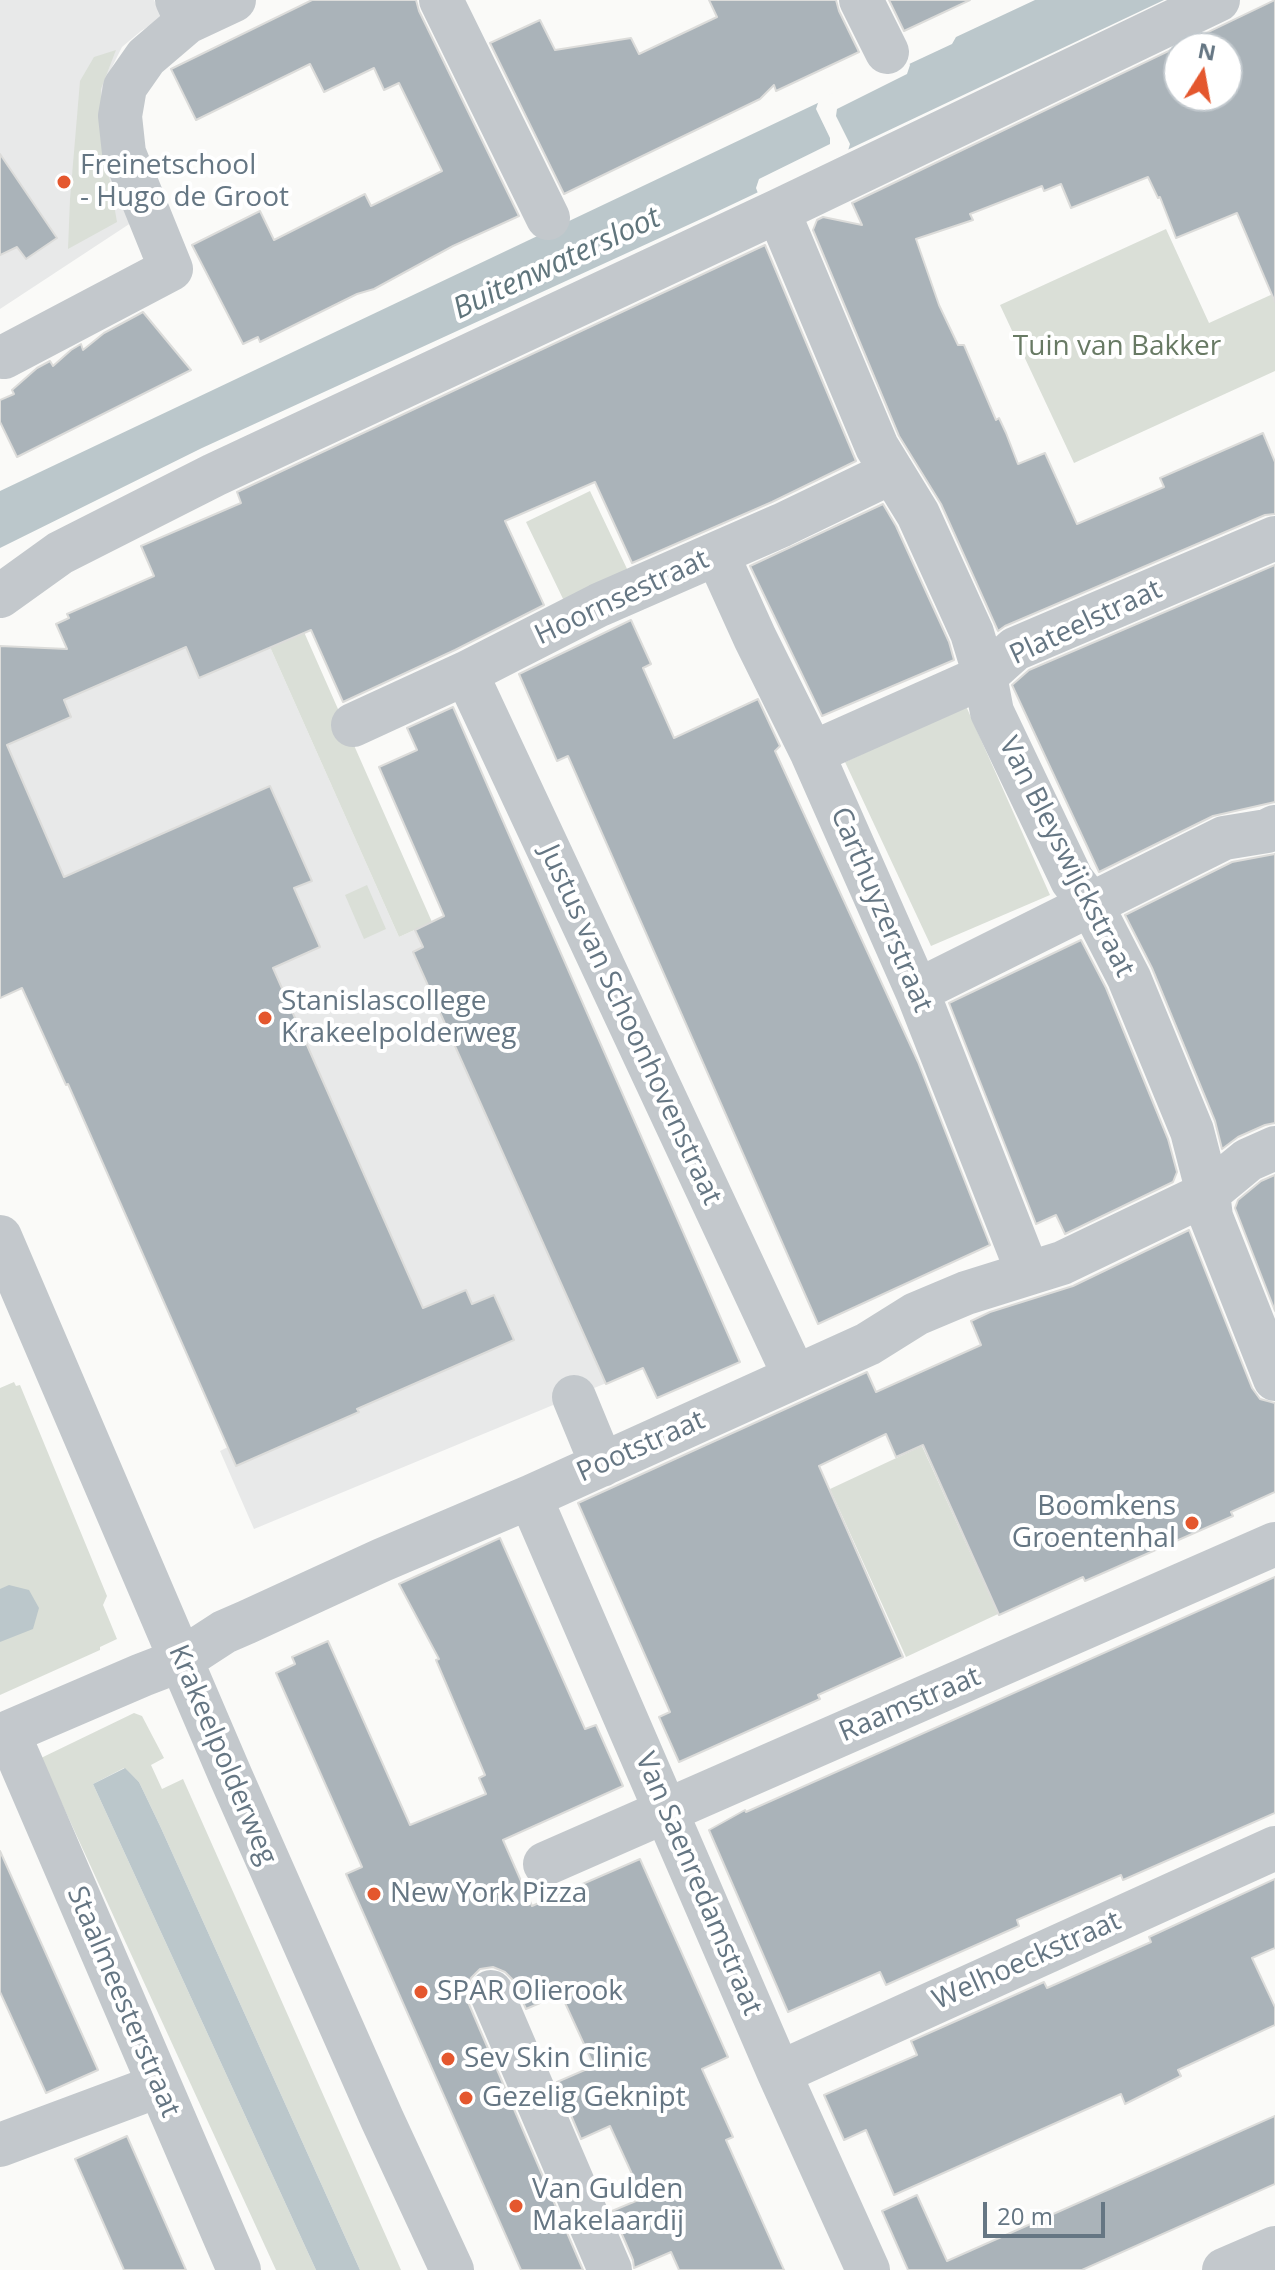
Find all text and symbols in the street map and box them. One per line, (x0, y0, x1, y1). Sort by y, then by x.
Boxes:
north arrow (1163, 32, 1243, 112)
text: N (1196, 34, 1219, 67)
place label: Freinetschool - Hugo de Groot (80, 149, 289, 215)
marker: Freinetschool - Hugo de Groot (55, 173, 73, 191)
water label: Buitenwatersloot (448, 200, 666, 328)
park label: Tuin van Bakker (1013, 330, 1221, 364)
street label: Hoornsestraat (530, 543, 714, 653)
street label: Plateelstraat (1005, 573, 1167, 673)
street label: Van Bleyswijckstraat (991, 731, 1141, 983)
street label: Carthuyzerstraat (823, 803, 939, 1017)
street label: Justus van Schoonhovenstraat (532, 840, 728, 1210)
place label: Stanislascollege Krakeelpolderweg (281, 985, 516, 1051)
marker: Stanislascollege Krakeelpolderweg (256, 1009, 274, 1027)
street label: Pootstraat (572, 1404, 710, 1490)
place label: Boomkens Groentenhal (1012, 1490, 1176, 1556)
marker: Boomkens Groentenhal (1183, 1514, 1201, 1532)
street label: Krakeelpolderweg (161, 1640, 283, 1870)
street label: Raamstraat (834, 1660, 986, 1750)
street label: Van Saenredamstraat (627, 1748, 769, 2020)
place label: New York Pizza (390, 1877, 587, 1911)
street label: Staalmeesterstraat (59, 1882, 187, 2122)
marker: New York Pizza (365, 1885, 383, 1903)
street label: Welhoeckstraat (928, 1904, 1126, 2018)
place label: SPAR Olierook (437, 1975, 623, 2009)
marker: SPAR Olierook (412, 1983, 430, 2001)
place label: Sev Skin Clinic (464, 2042, 647, 2076)
marker: Sev Skin Clinic (439, 2050, 457, 2068)
place label: Gezelig Geknipt (482, 2081, 686, 2115)
marker: Gezelig Geknipt (457, 2089, 475, 2107)
place label: Van Gulden Makelaardij (532, 2173, 684, 2239)
scale bar (987, 2186, 1109, 2236)
marker: Van Gulden Makelaardij (507, 2197, 525, 2215)
text: 20 m (997, 2199, 1053, 2232)

